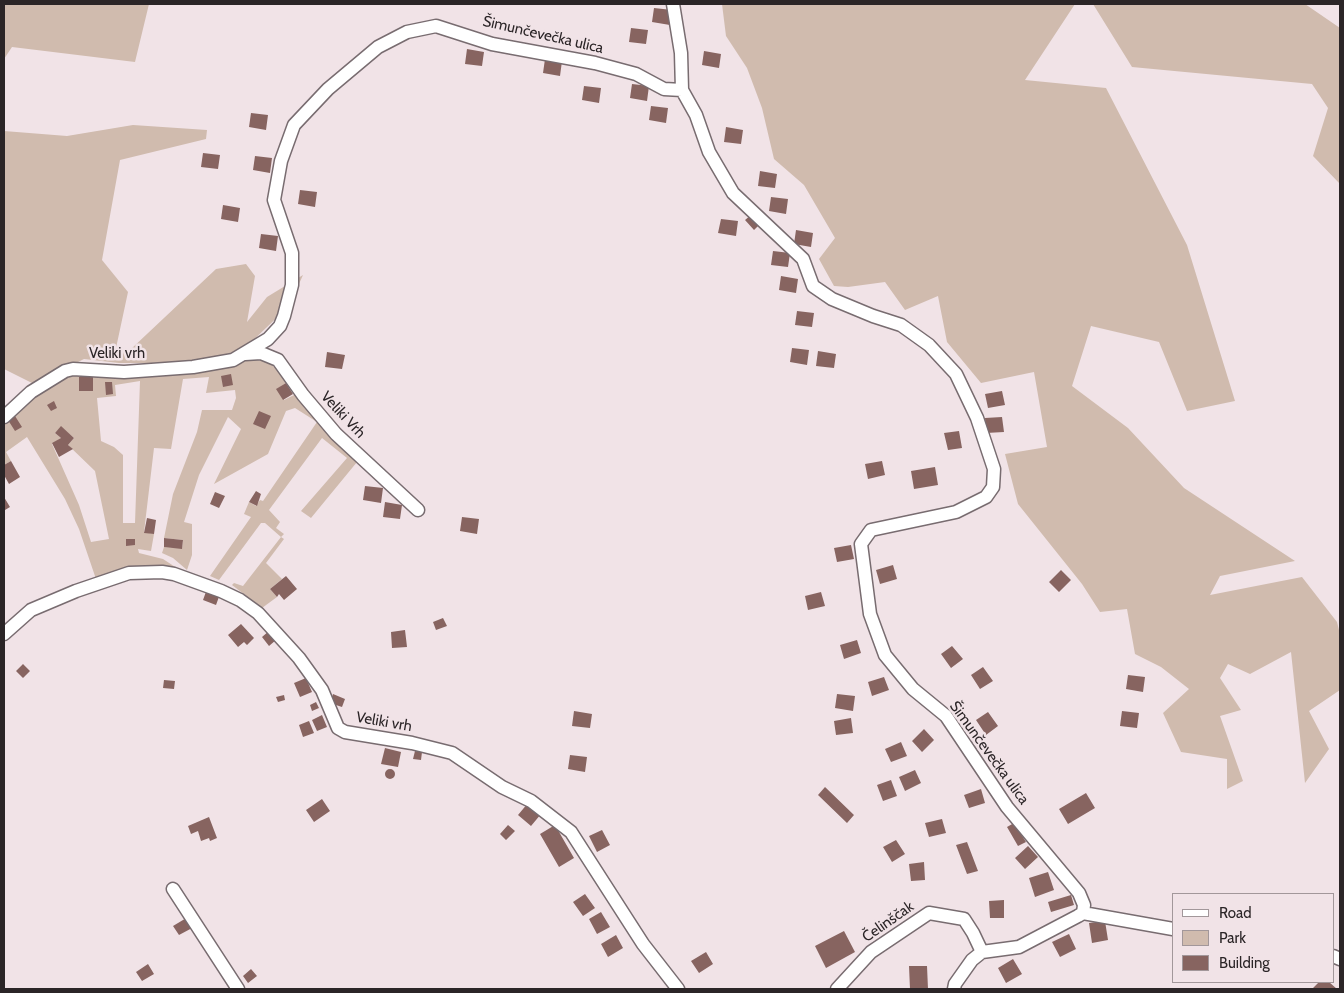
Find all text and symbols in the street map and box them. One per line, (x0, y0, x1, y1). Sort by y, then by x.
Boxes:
street label: Šimunčevečka ulica (481, 12, 605, 58)
street label: Veliki vrh (89, 345, 145, 363)
street label: Veliki Vrh (317, 388, 369, 442)
street label: Šimunčevečka ulica (946, 698, 1032, 808)
street label: Veliki vrh (355, 708, 413, 736)
legend (1172, 893, 1334, 983)
street label: Čelinščak (859, 898, 917, 946)
text: Road (1219, 904, 1252, 922)
text: Park (1219, 929, 1246, 947)
text: Building (1219, 954, 1270, 972)

